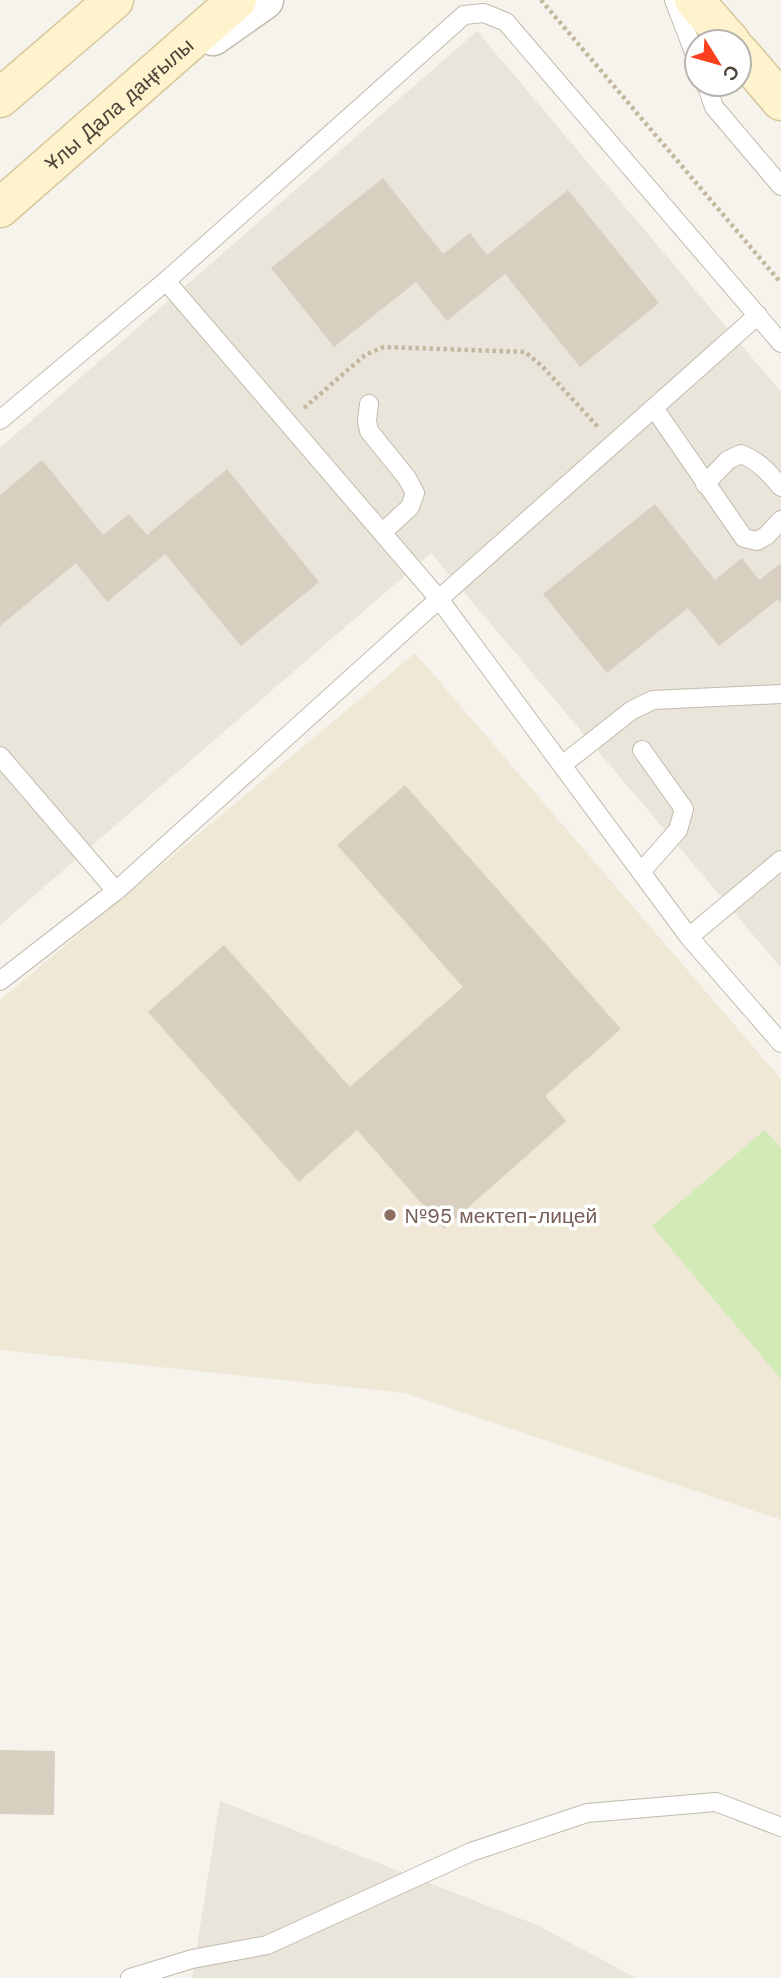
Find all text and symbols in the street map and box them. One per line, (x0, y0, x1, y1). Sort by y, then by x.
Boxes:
north arrow (683, 28, 753, 98)
street label: Ұлы Дала даңғылы (39, 32, 198, 175)
text: С (718, 61, 744, 86)
place label: №95 мектеп-лицей (404, 1203, 597, 1228)
marker: №95 мектеп-лицей (382, 1207, 398, 1223)

